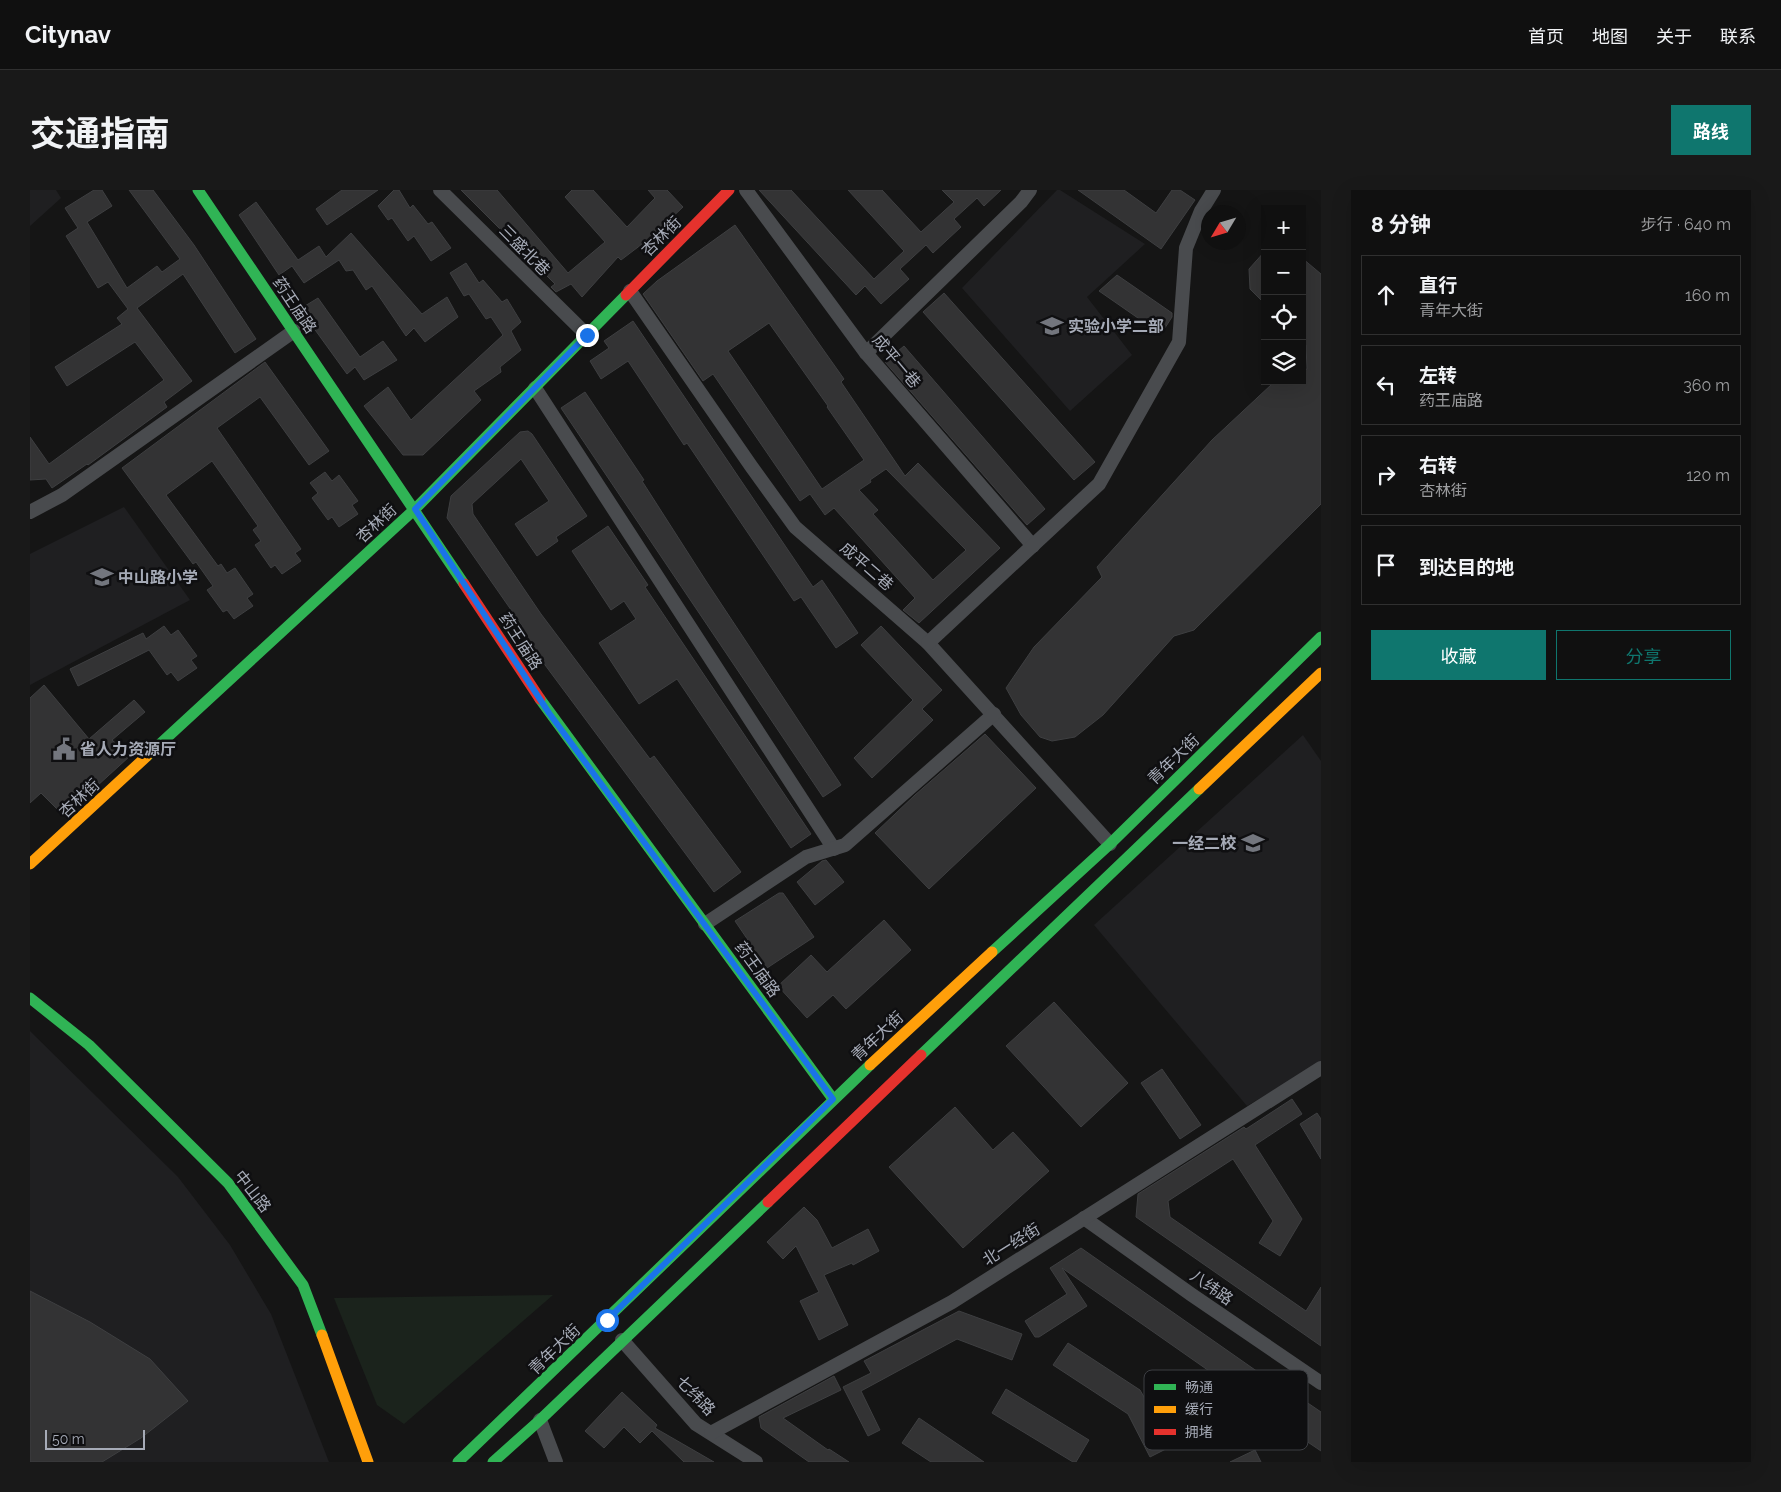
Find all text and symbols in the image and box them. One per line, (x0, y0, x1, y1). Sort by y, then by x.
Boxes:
text: Citynav (25, 20, 111, 49)
text: 首页 (1528, 26, 1564, 47)
text: 地图 (1592, 26, 1628, 47)
text: 关于 (1656, 26, 1692, 47)
text: 联系 (1720, 26, 1756, 47)
button: 路线 (1671, 105, 1751, 155)
text: 交通指南 (30, 113, 170, 154)
north arrow (1201, 205, 1246, 250)
map controls (1261, 205, 1306, 385)
button: + (1261, 205, 1306, 250)
text: 8 分钟 (1371, 212, 1431, 237)
street label: 杏林街 (638, 213, 685, 260)
text: 步行 · 640 m (1641, 215, 1731, 234)
street label: 三盛北巷 (495, 221, 554, 280)
button: − (1261, 250, 1306, 295)
street label: 药王庙路 (269, 273, 320, 337)
text: 直行 (1419, 274, 1457, 296)
icon: ahead (1372, 281, 1400, 309)
text: 160 m (1685, 286, 1730, 305)
button: locate (1261, 295, 1306, 340)
text: 青年大街 (1419, 301, 1483, 320)
school or university icon: 实验小学二部 (1039, 313, 1065, 339)
place label: 实验小学二部 (1068, 317, 1164, 336)
route end (576, 324, 599, 347)
street label: 成平一巷 (869, 331, 924, 392)
button: layers (1261, 340, 1306, 385)
text: 左转 (1419, 364, 1457, 386)
icon: left (1372, 371, 1400, 399)
text: 360 m (1683, 376, 1730, 395)
text: 药王庙路 (1419, 391, 1483, 410)
text: 右转 (1419, 454, 1457, 476)
icon: right (1372, 461, 1400, 489)
text: 120 m (1686, 466, 1730, 485)
text: 杏林街 (1419, 481, 1467, 500)
street label: 杏林街 (352, 500, 400, 547)
street label: 成平二巷 (836, 538, 897, 595)
icon: arrive (1372, 551, 1400, 579)
text: 到达目的地 (1419, 556, 1514, 578)
school or university icon: 中山路小学 (89, 564, 115, 590)
place label: 中山路小学 (118, 568, 198, 587)
street label: 药王庙路 (495, 609, 546, 673)
button: 收藏 (1371, 630, 1546, 680)
button: 分享 (1556, 630, 1731, 680)
street label: 青年大街 (1144, 730, 1203, 788)
public building icon: 省人力资源厅 (51, 736, 77, 762)
place label: 省人力资源厅 (80, 740, 176, 759)
street label: 杏林街 (55, 775, 103, 822)
school or university icon: 一经二校 (1240, 830, 1266, 856)
place label: 一经二校 (1172, 834, 1237, 853)
street label: 药王庙路 (731, 938, 784, 1001)
street label: 青年大街 (847, 1008, 907, 1065)
street label: 中山路 (230, 1167, 275, 1216)
street label: 北一经街 (979, 1219, 1043, 1269)
street label: 八纬路 (1187, 1266, 1237, 1309)
route start (596, 1309, 619, 1332)
street label: 青年大街 (525, 1320, 584, 1378)
legend (1144, 1370, 1308, 1450)
street label: 七纬路 (672, 1371, 719, 1419)
text: 畅通 (1185, 1379, 1213, 1395)
text: 缓行 (1185, 1401, 1213, 1417)
text: 拥堵 (1185, 1424, 1213, 1440)
scale bar (45, 1427, 145, 1450)
text: 50 m (52, 1431, 85, 1447)

